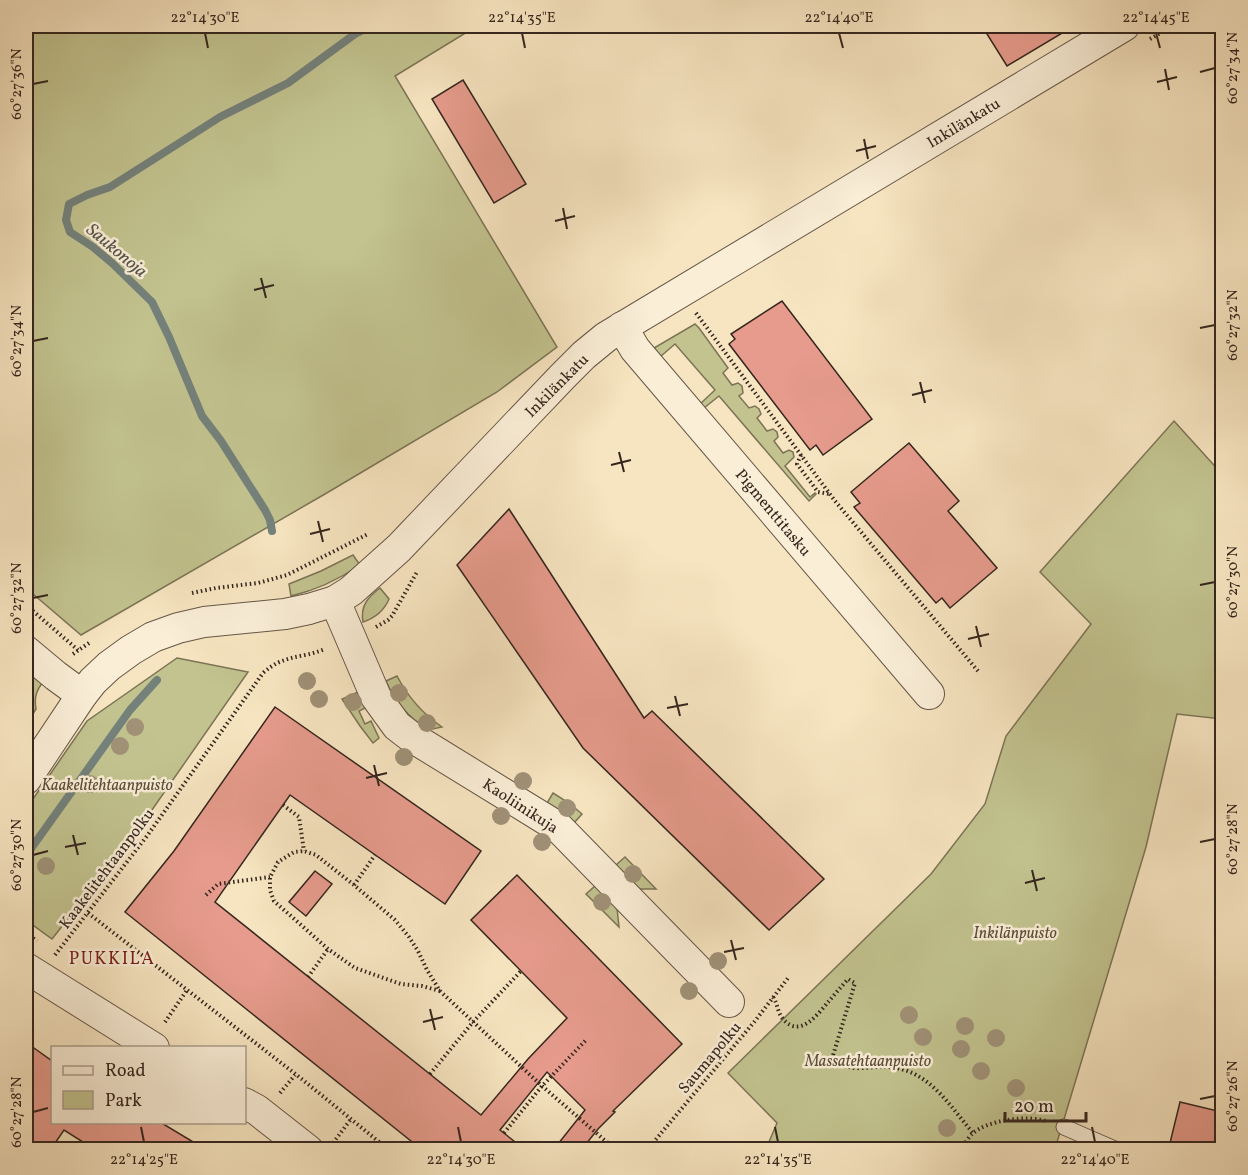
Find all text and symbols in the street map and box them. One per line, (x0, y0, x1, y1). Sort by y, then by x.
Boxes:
text: 22°14'30"E (171, 8, 240, 29)
text: 22°14'35"E (488, 8, 556, 29)
text: 22°14'40"E (804, 8, 874, 29)
text: 22°14'45"E (1122, 8, 1190, 29)
text: 60°27'34"N (1223, 32, 1244, 104)
text: 60°27'36"N (7, 48, 28, 120)
street label: Inkilänkatu (923, 93, 1005, 154)
water label: Saukonoja (80, 218, 152, 284)
text: 60°27'32"N (1223, 289, 1244, 361)
text: 60°27'34"N (7, 305, 28, 377)
street label: Inkilänkatu (521, 350, 594, 423)
street label: Pigmenttitasku (729, 465, 815, 562)
text: 60°27'30"N (1223, 546, 1244, 618)
text: 60°27'32"N (7, 562, 28, 634)
street label: Kaoliinikuja (478, 774, 562, 839)
park label: Kaakelitehtaanpuisto (41, 775, 174, 797)
text: 60°27'28"N (1223, 803, 1244, 875)
street label: Kaakelitehtaanpolku (55, 804, 160, 934)
text: 60°27'30"N (7, 819, 28, 891)
park label: Inkilänpuisto (973, 923, 1058, 945)
district label: PUKKILA (69, 947, 155, 972)
street label: Saumapolku (674, 1018, 747, 1099)
legend (51, 1046, 246, 1124)
park label: Massatehtaanpuisto (804, 1051, 932, 1073)
text: Road (105, 1059, 146, 1084)
text: 60°27'26"N (1223, 1060, 1244, 1132)
text: 60°27'28"N (7, 1076, 28, 1148)
scale bar (1005, 1085, 1086, 1123)
text: Park (105, 1089, 142, 1114)
text: 20 m (1014, 1095, 1054, 1120)
text: 22°14'25"E (110, 1150, 178, 1171)
text: 22°14'30"E (427, 1150, 496, 1171)
text: 22°14'35"E (744, 1150, 812, 1171)
text: 22°14'40"E (1060, 1150, 1130, 1171)

